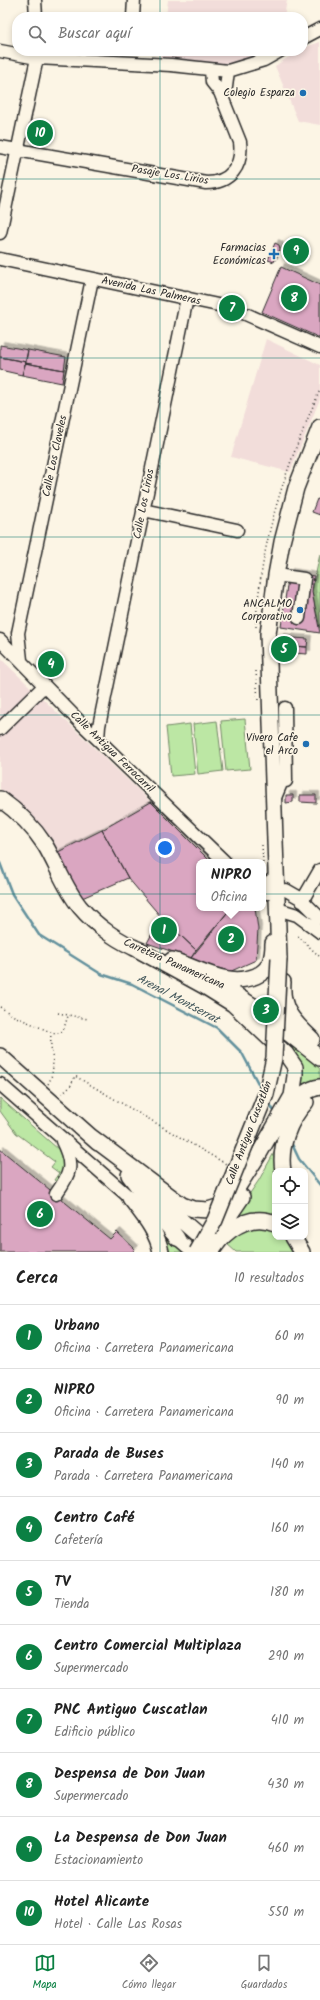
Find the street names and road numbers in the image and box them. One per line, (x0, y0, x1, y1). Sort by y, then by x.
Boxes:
street label: Pasaje Los Lirios (130, 160, 210, 190)
street label: Avenida Las Palmeras (100, 272, 203, 310)
street label: Calle Los Claveles (38, 413, 72, 498)
street label: Calle Los Lirios (128, 467, 160, 541)
street label: Calle Antigua Ferrocarril (66, 707, 159, 797)
street label: Carretera Panamericana (120, 933, 228, 995)
street label: Calle Antiguo Cuscatlán (221, 1078, 277, 1188)

